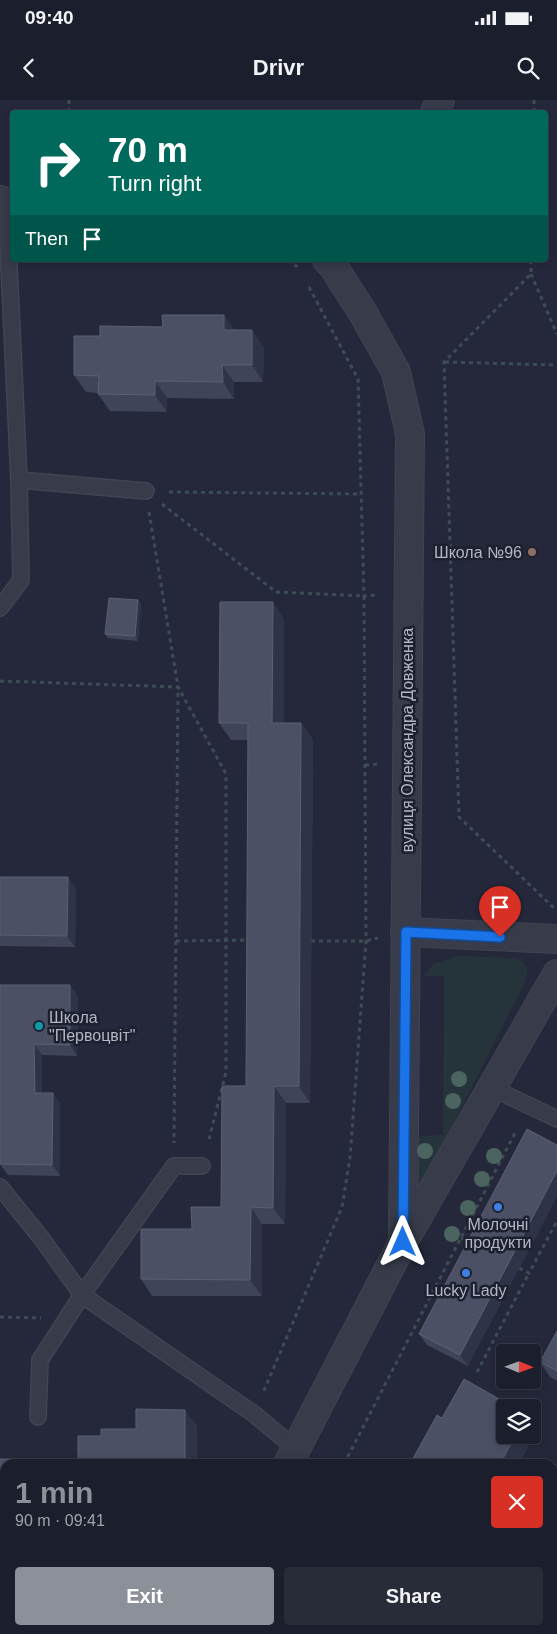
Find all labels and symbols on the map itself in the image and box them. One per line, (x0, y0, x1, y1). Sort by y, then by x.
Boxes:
place label: Школа №96 (434, 544, 522, 561)
marker: Школа №96 (526, 546, 538, 558)
street label: вулиця Олександра Довженка (399, 628, 416, 852)
pin (479, 886, 521, 937)
place label: Школа "Первоцвіт" (49, 1009, 135, 1044)
marker: Школа "Первоцвіт" (33, 1020, 45, 1032)
marker: Молочні продукти (492, 1201, 504, 1213)
position arrow (376, 1215, 428, 1267)
place label: Молочні продукти (465, 1216, 531, 1251)
marker: Lucky Lady (460, 1267, 472, 1279)
place label: Lucky Lady (426, 1282, 506, 1299)
north arrow (496, 1344, 541, 1389)

